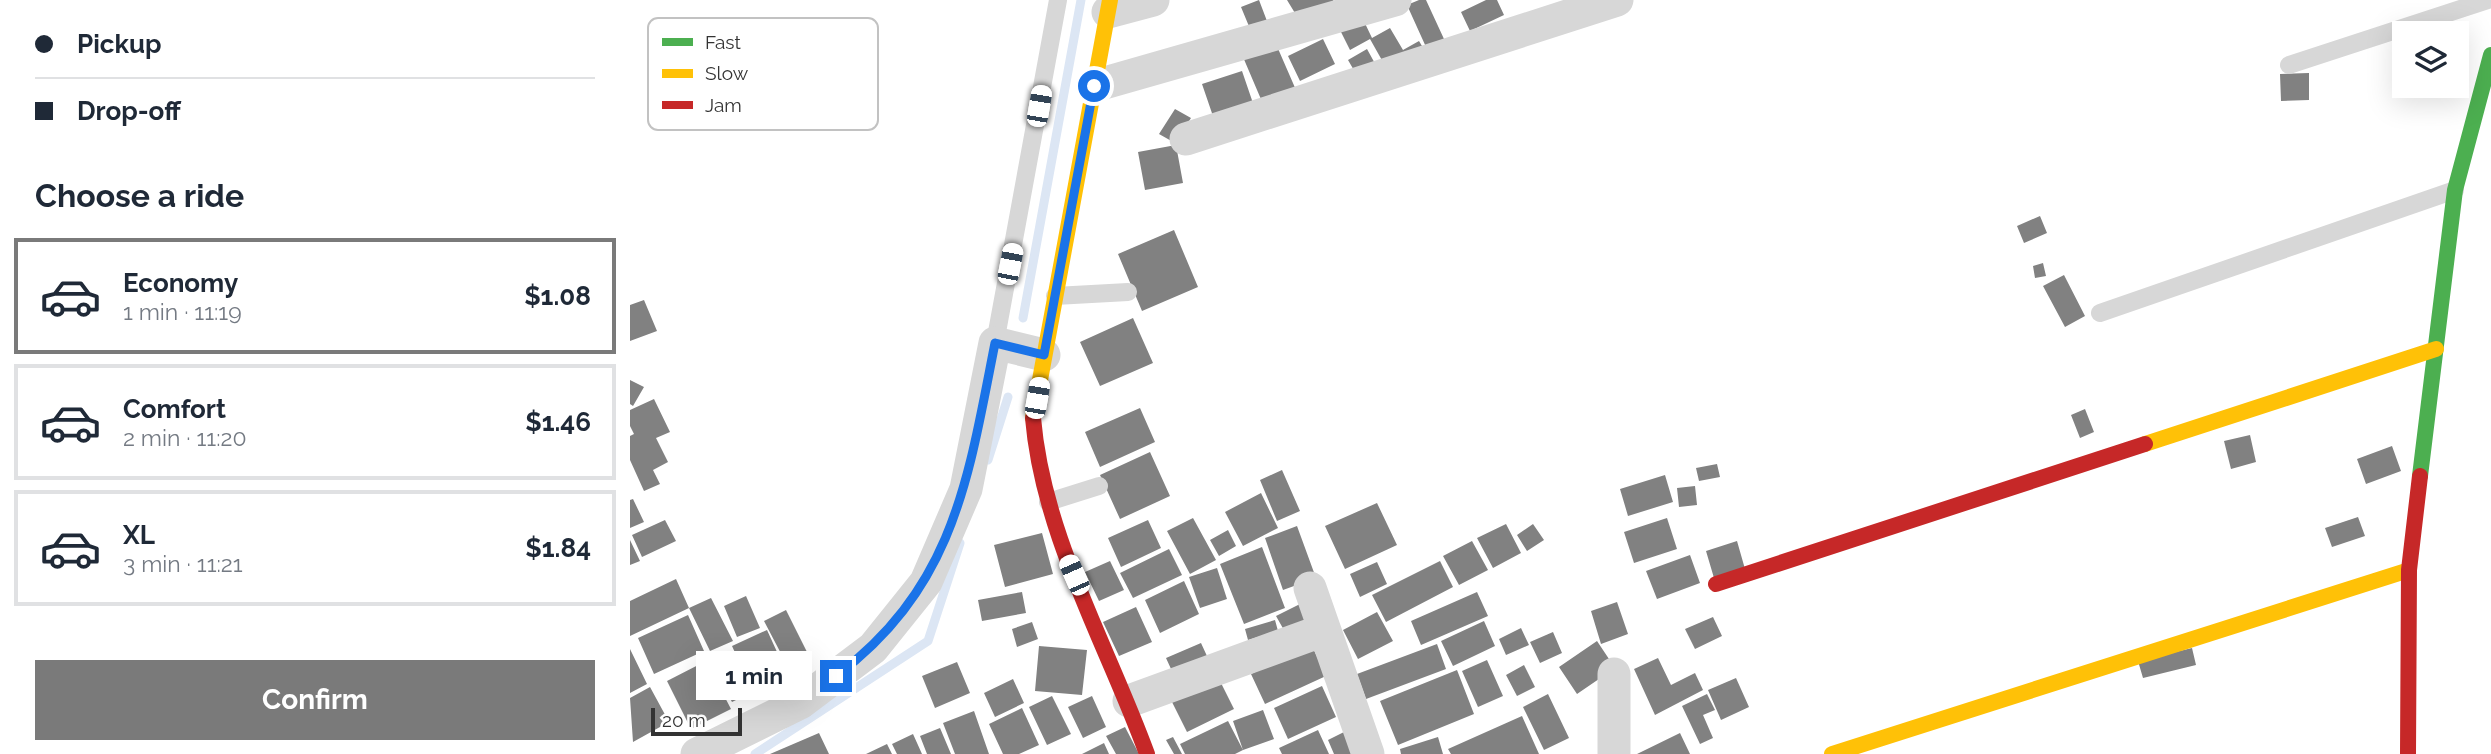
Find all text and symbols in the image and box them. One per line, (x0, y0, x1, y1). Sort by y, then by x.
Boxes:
legend (648, 18, 878, 130)
map controls (2392, 21, 2469, 98)
button: layers (2392, 21, 2469, 98)
text: Pickup (77, 29, 162, 59)
text: Fast (705, 31, 741, 53)
text: Slow (705, 62, 749, 84)
route start (1078, 70, 1110, 102)
car (1026, 83, 1053, 129)
text: Jam (705, 94, 742, 116)
text: Drop-off (77, 96, 181, 126)
text: Choose a ride (35, 177, 244, 214)
car (996, 241, 1025, 287)
icon: car (39, 265, 102, 328)
text: Economy (123, 268, 238, 298)
text: $1.08 (524, 281, 591, 311)
text: 1 min · 11:19 (123, 298, 242, 325)
car (1024, 375, 1051, 421)
icon: car (39, 391, 102, 454)
text: Comfort (123, 394, 226, 424)
text: $1.46 (525, 407, 591, 437)
text: 2 min · 11:20 (123, 424, 247, 451)
icon: car (39, 517, 102, 580)
text: XL (123, 520, 155, 550)
text: $1.84 (525, 533, 591, 563)
text: 3 min · 11:21 (123, 550, 243, 577)
car (1056, 552, 1093, 598)
callout: 1 min (696, 652, 812, 700)
button: Confirm (35, 660, 595, 740)
route end (820, 660, 852, 692)
text: 1 min (725, 662, 783, 689)
scale bar (651, 705, 742, 737)
text: 20 m (662, 709, 706, 731)

